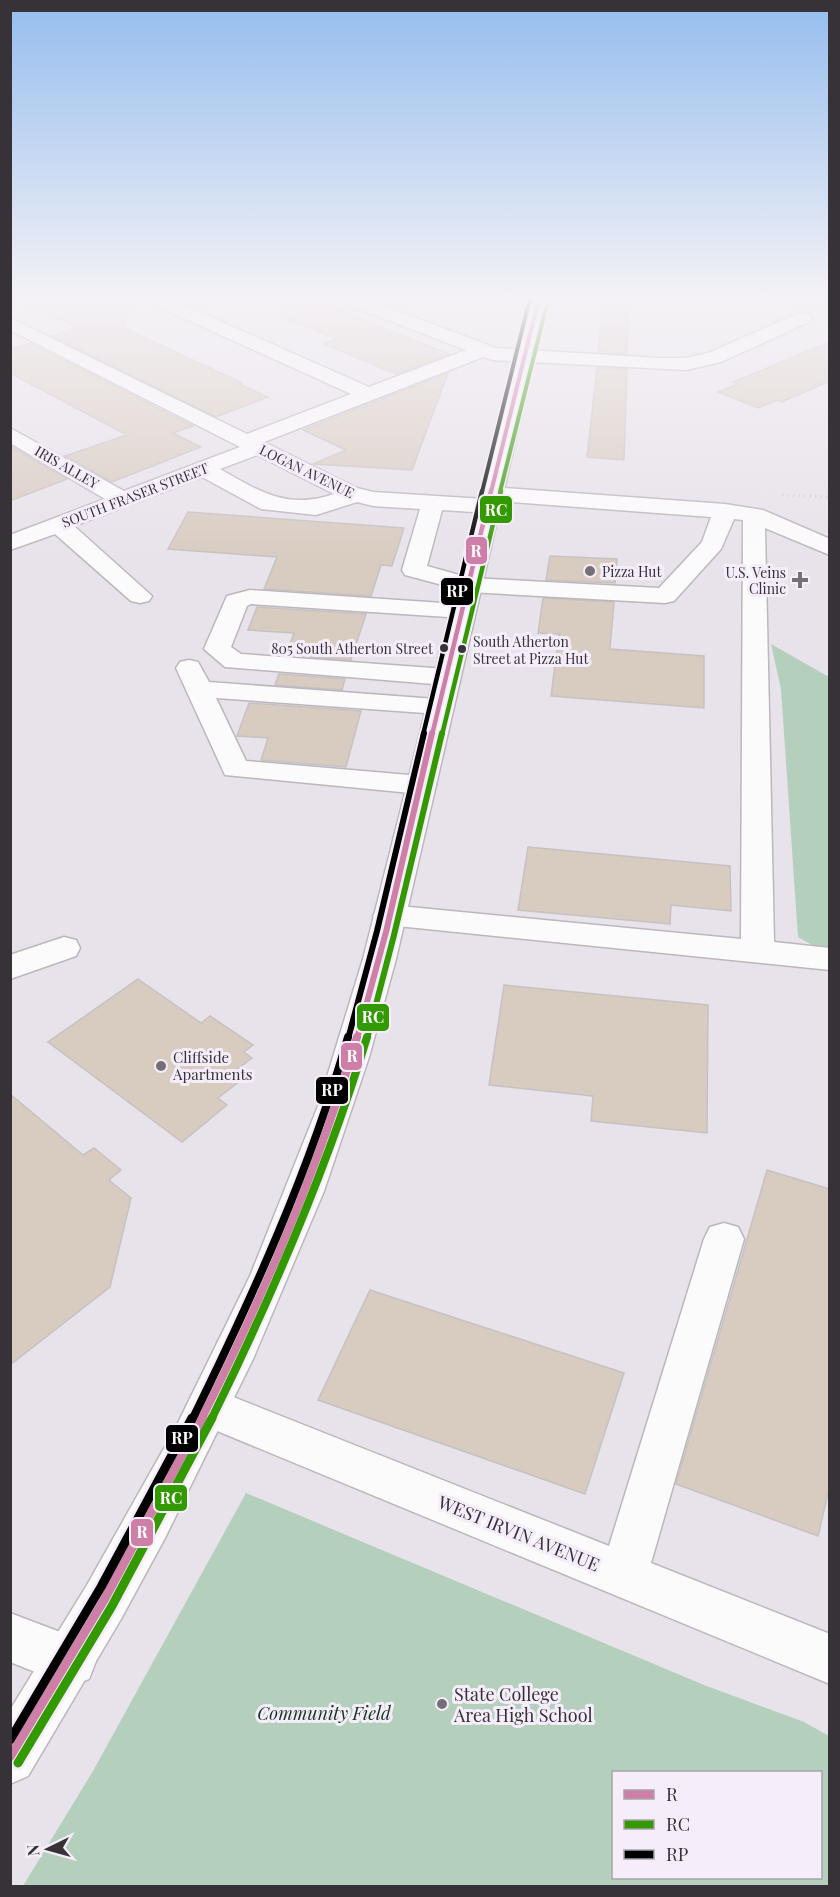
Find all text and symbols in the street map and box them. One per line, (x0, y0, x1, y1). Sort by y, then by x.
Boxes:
street label: LOGAN AVENUE (256, 440, 358, 502)
street label: IRIS ALLEY (32, 441, 103, 493)
street label: SOUTH FRASER STREET (59, 458, 211, 532)
line badge: RC (479, 495, 513, 524)
text: RC (485, 499, 507, 520)
line badge: R (465, 536, 488, 565)
text: R (470, 540, 482, 561)
place label: Pizza Hut (602, 562, 662, 581)
place label: U.S. Veins Clinic (725, 563, 786, 598)
marker: Pizza Hut (583, 564, 597, 578)
marker: U.S. Veins Clinic (791, 571, 809, 589)
line badge: RP (440, 577, 474, 606)
text: RP (446, 580, 468, 601)
place label: South Atherton Street at Pizza Hut (473, 632, 590, 668)
place label: 805 South Atherton Street (271, 639, 434, 658)
marker: 805 South Atherton Street (438, 642, 450, 654)
marker: South Atherton Street at Pizza Hut (456, 643, 468, 655)
line badge: RC (356, 1003, 390, 1032)
text: RC (362, 1006, 384, 1027)
line badge: R (340, 1042, 363, 1071)
text: R (346, 1045, 358, 1066)
place label: Cliffside Apartments (172, 1047, 253, 1084)
marker: Cliffside Apartments (154, 1059, 168, 1073)
line badge: RP (315, 1076, 349, 1105)
text: RP (321, 1079, 343, 1100)
line badge: RP (165, 1424, 199, 1453)
text: RP (171, 1427, 193, 1448)
line badge: RC (154, 1484, 188, 1512)
text: RC (160, 1487, 182, 1508)
street label: WEST IRVIN AVENUE (434, 1489, 603, 1576)
line badge: R (130, 1518, 154, 1547)
text: R (136, 1521, 148, 1542)
place label: State College Area High School (453, 1682, 593, 1727)
marker: State College Area High School (435, 1697, 449, 1711)
park label: Community Field (257, 1701, 392, 1725)
legend (612, 1771, 822, 1879)
text: R (666, 1782, 678, 1806)
text: RC (666, 1812, 690, 1836)
north arrow (18, 1819, 78, 1879)
text: RP (666, 1842, 689, 1866)
text: N (22, 1843, 44, 1857)

